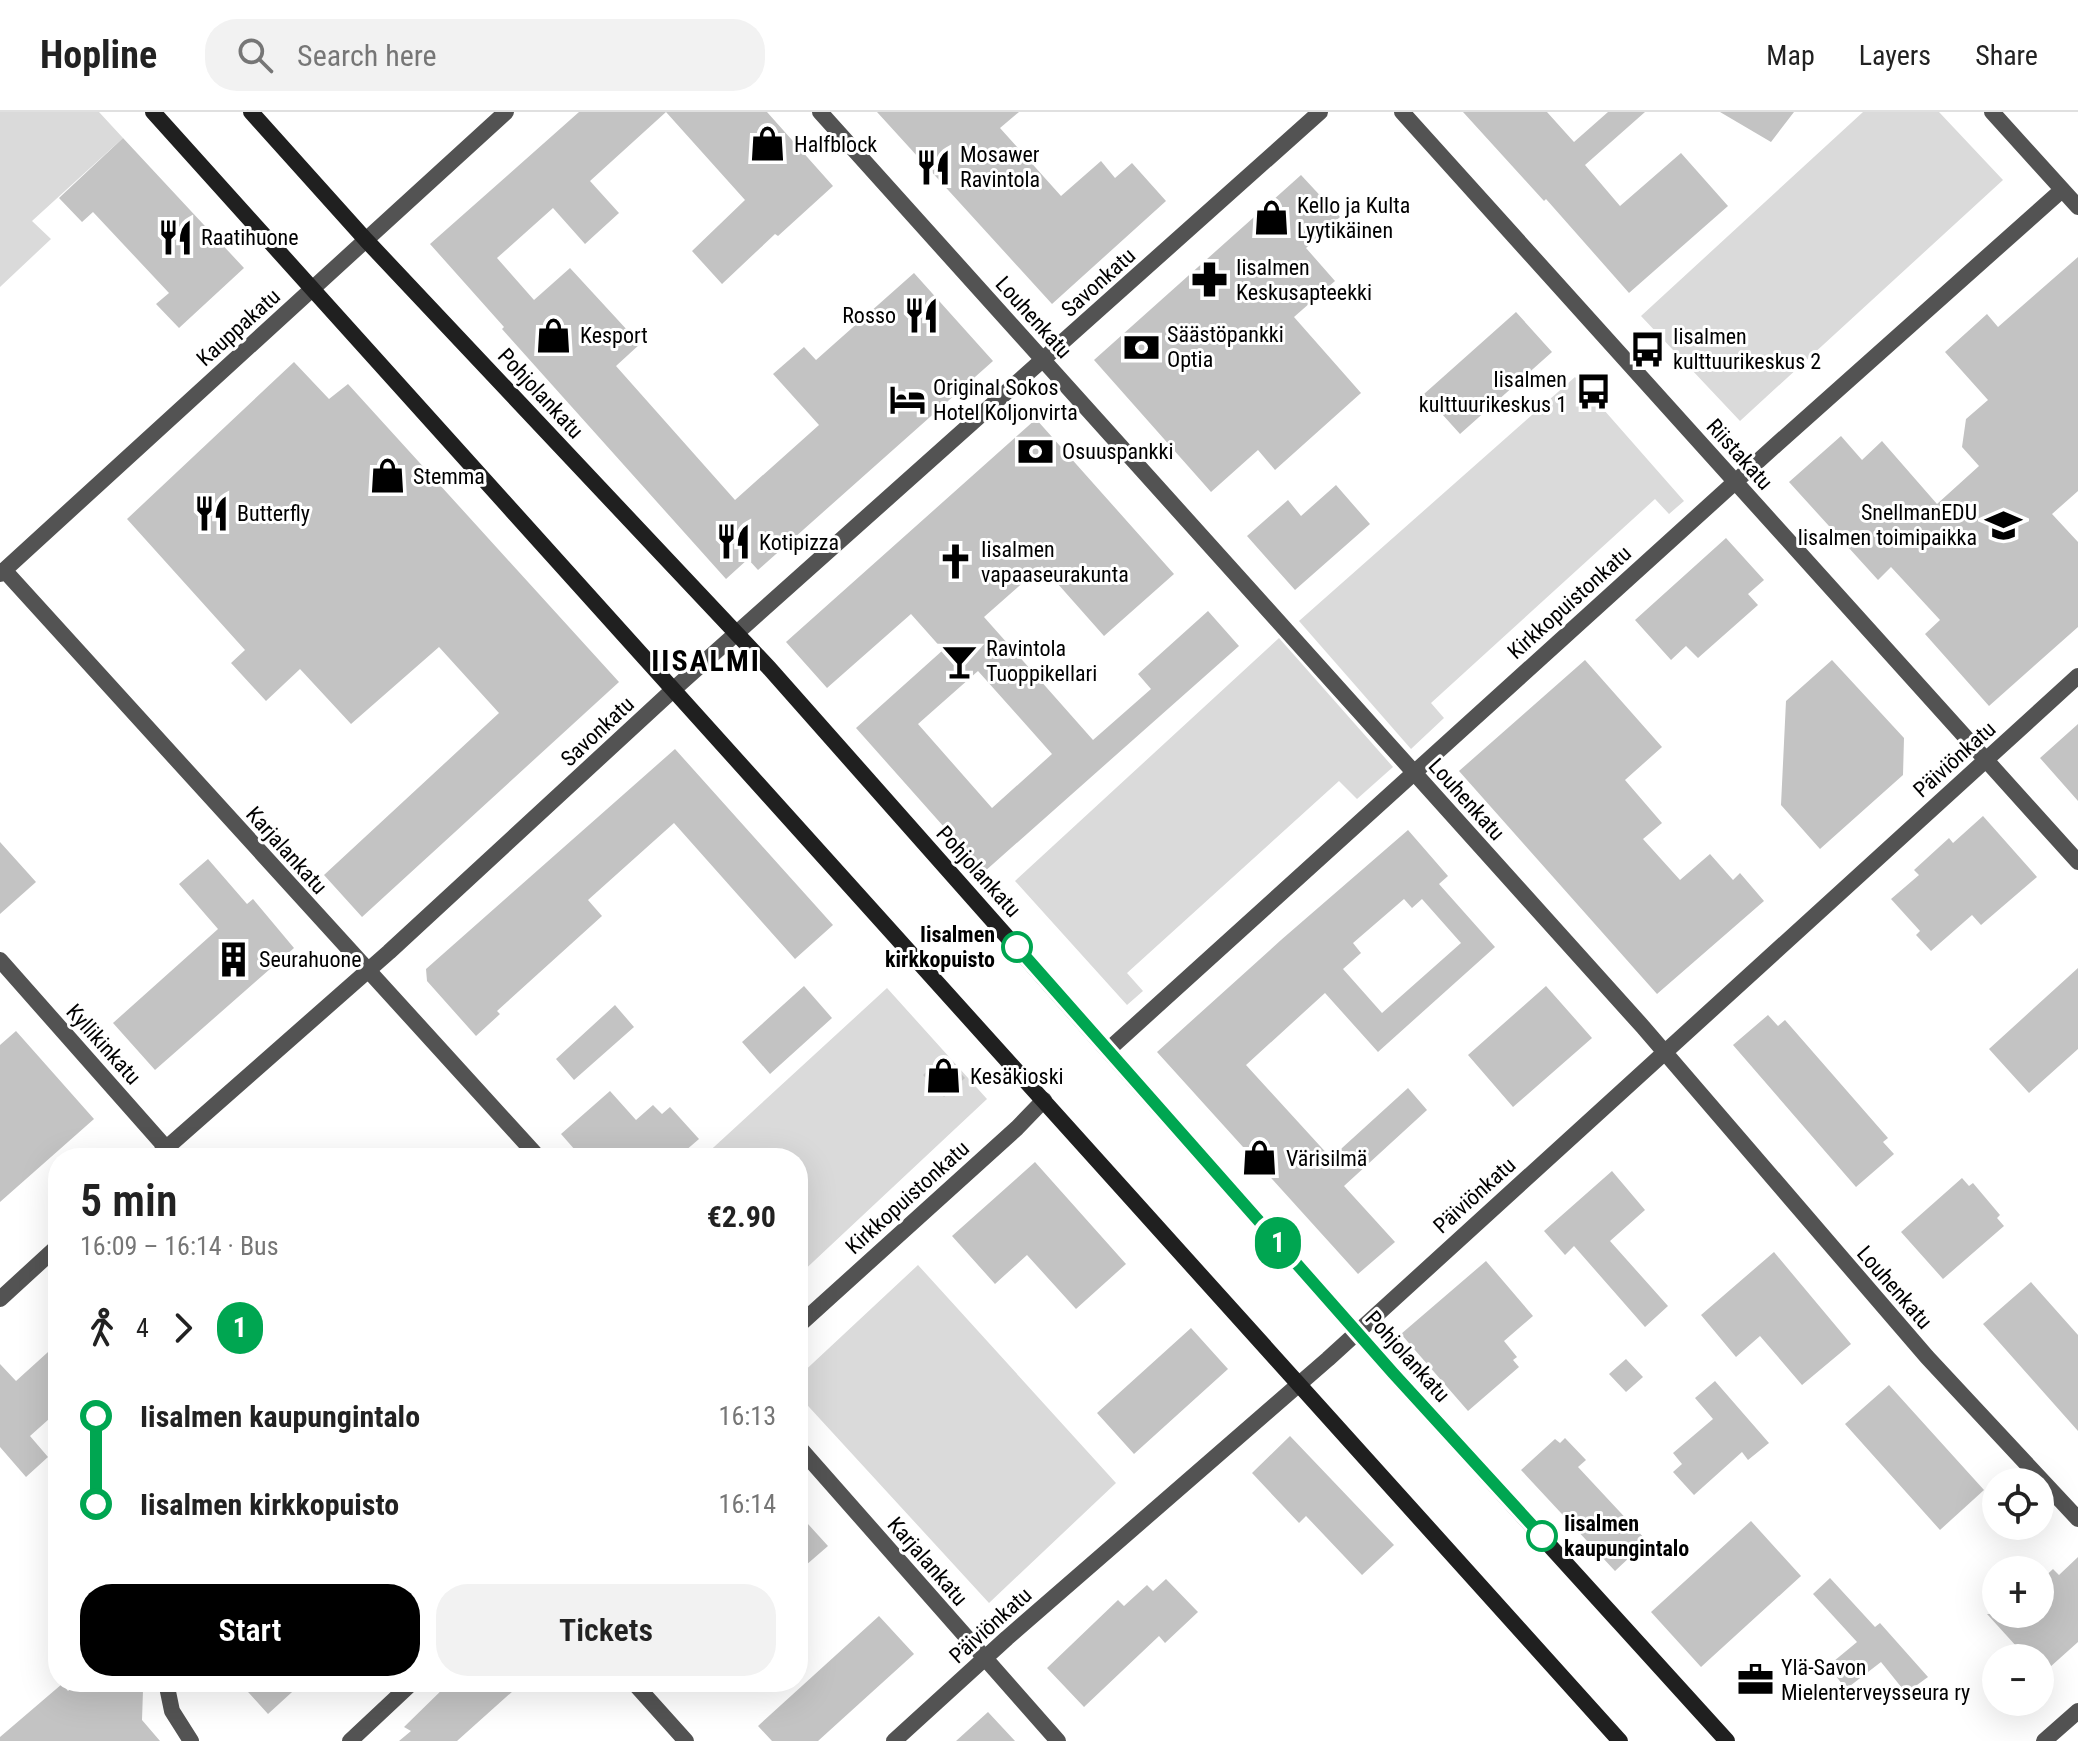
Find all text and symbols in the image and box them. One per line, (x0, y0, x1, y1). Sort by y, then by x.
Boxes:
search box (205, 19, 765, 91)
text: Hopline (40, 33, 157, 77)
icon: search (233, 33, 277, 77)
text: Search here (297, 38, 437, 73)
text: Map (1766, 39, 1815, 72)
text: Layers (1859, 39, 1931, 72)
text: Share (1975, 39, 2038, 72)
shop icon: Halfblock (749, 125, 787, 163)
place label: Halfblock (794, 132, 877, 157)
place label: Mosawer Ravintola (960, 142, 1040, 192)
restaurant icon: Mosawer Ravintola (915, 148, 953, 186)
place label: Kello ja Kulta Lyytikäinen (1297, 193, 1410, 243)
shop icon: Kello ja Kulta Lyytikäinen (1252, 199, 1290, 237)
restaurant icon: Raatihuone (156, 218, 194, 256)
place label: Raatihuone (201, 225, 299, 250)
street label: Savonkatu (1056, 243, 1140, 322)
place label: Iisalmen Keskusapteekki (1236, 255, 1372, 305)
pharmacy icon: Iisalmen Keskusapteekki (1191, 261, 1229, 299)
street label: Louhenkatu (990, 271, 1077, 363)
street label: Kauppakatu (192, 284, 285, 371)
restaurant icon: Rosso (903, 296, 941, 334)
place label: Rosso (842, 303, 896, 328)
shop icon: Kesport (535, 316, 573, 354)
place label: Säästöpankki Optia (1167, 322, 1284, 372)
place label: Kesport (580, 323, 648, 348)
place label: Iisalmen kulttuurikeskus 2 (1673, 324, 1821, 374)
bank icon: Säästöpankki Optia (1122, 328, 1160, 366)
bus stop icon: Iisalmen kulttuurikeskus 2 (1628, 330, 1666, 368)
street label: Pohjolankatu (493, 343, 588, 443)
place label: Iisalmen kulttuurikeskus 1 (1419, 367, 1567, 417)
bus stop icon: Iisalmen kulttuurikeskus 1 (1574, 373, 1612, 411)
place label: Original Sokos Hotel Koljonvirta (933, 375, 1078, 425)
hotel icon: Original Sokos Hotel Koljonvirta (888, 381, 926, 419)
street label: Riistakatu (1701, 414, 1778, 495)
bank icon: Osuuspankki (1017, 432, 1055, 470)
place label: Osuuspankki (1062, 439, 1173, 464)
shop icon: Stemma (368, 457, 406, 495)
place label: Stemma (413, 464, 485, 489)
restaurant icon: Butterfly (192, 494, 230, 532)
place label: SnellmanEDU Iisalmen toimipaikka (1797, 500, 1977, 550)
place label: Butterfly (237, 501, 310, 526)
school or university icon: SnellmanEDU Iisalmen toimipaikka (1984, 506, 2022, 544)
restaurant icon: Kotipizza (714, 523, 752, 561)
place label: Kotipizza (759, 530, 839, 555)
place label: Iisalmen vapaaseurakunta (981, 537, 1129, 587)
street label: Kirkkopuistonkatu (1503, 541, 1636, 664)
church icon: Iisalmen vapaaseurakunta (936, 543, 974, 581)
place label: Ravintola Tuoppikellari (986, 636, 1097, 686)
bar icon: Ravintola Tuoppikellari (941, 642, 979, 680)
district label: IISALMI (651, 643, 761, 678)
street label: Savonkatu (556, 691, 639, 771)
street label: Päiviönkatu (1908, 716, 2000, 803)
street label: Louhenkatu (1423, 753, 1510, 845)
street label: Karjalankatu (241, 802, 332, 899)
street label: Pohjolankatu (931, 821, 1026, 922)
place label: Iisalmen kirkkopuisto (885, 922, 995, 972)
marker: Iisalmen kirkkopuisto (1002, 932, 1032, 962)
building icon: Seurahuone (214, 940, 252, 978)
place label: Seurahuone (259, 947, 361, 972)
street label: Kyllikinkatu (61, 999, 146, 1090)
shop icon: Kesäkioski (925, 1057, 963, 1095)
place label: Kesäkioski (970, 1064, 1064, 1089)
street label: Kirkkopuistonkatu (841, 1136, 974, 1259)
shop icon: Värisilmä (1241, 1139, 1279, 1177)
place label: Värisilmä (1286, 1146, 1367, 1171)
street label: Päiviönkatu (1428, 1152, 1520, 1239)
text: 5 min (80, 1175, 177, 1227)
text: €2.90 (707, 1199, 776, 1234)
line badge: 1 (1252, 1217, 1304, 1269)
text: 1 (1271, 1226, 1285, 1259)
text: 16:09 – 16:14 · Bus (80, 1231, 279, 1261)
street label: Louhenkatu (1852, 1241, 1937, 1334)
icon: walk (80, 1306, 124, 1350)
icon: forward (161, 1306, 205, 1350)
street label: Pohjolankatu (1360, 1306, 1455, 1407)
text: 1 (233, 1311, 247, 1344)
text: 4 (136, 1313, 149, 1343)
text: Iisalmen kaupungintalo (140, 1399, 420, 1434)
text: 16:13 (719, 1401, 776, 1431)
map controls (1982, 1468, 2054, 1716)
button: locate (1982, 1468, 2054, 1540)
text: Iisalmen kirkkopuisto (140, 1487, 399, 1522)
text: 16:14 (719, 1489, 776, 1519)
place label: Iisalmen kaupungintalo (1564, 1511, 1689, 1561)
street label: Karjalankatu (883, 1512, 973, 1610)
marker: Iisalmen kaupungintalo (1527, 1521, 1557, 1551)
button: + (1982, 1556, 2054, 1628)
street label: Päiviönkatu (944, 1582, 1036, 1669)
button: Start (80, 1584, 420, 1676)
button: Tickets (436, 1584, 776, 1676)
button: − (1982, 1644, 2054, 1716)
place label: Ylä-Savon Mielenterveysseura ry (1781, 1655, 1970, 1705)
office icon: Ylä-Savon Mielenterveysseura ry (1736, 1661, 1774, 1699)

